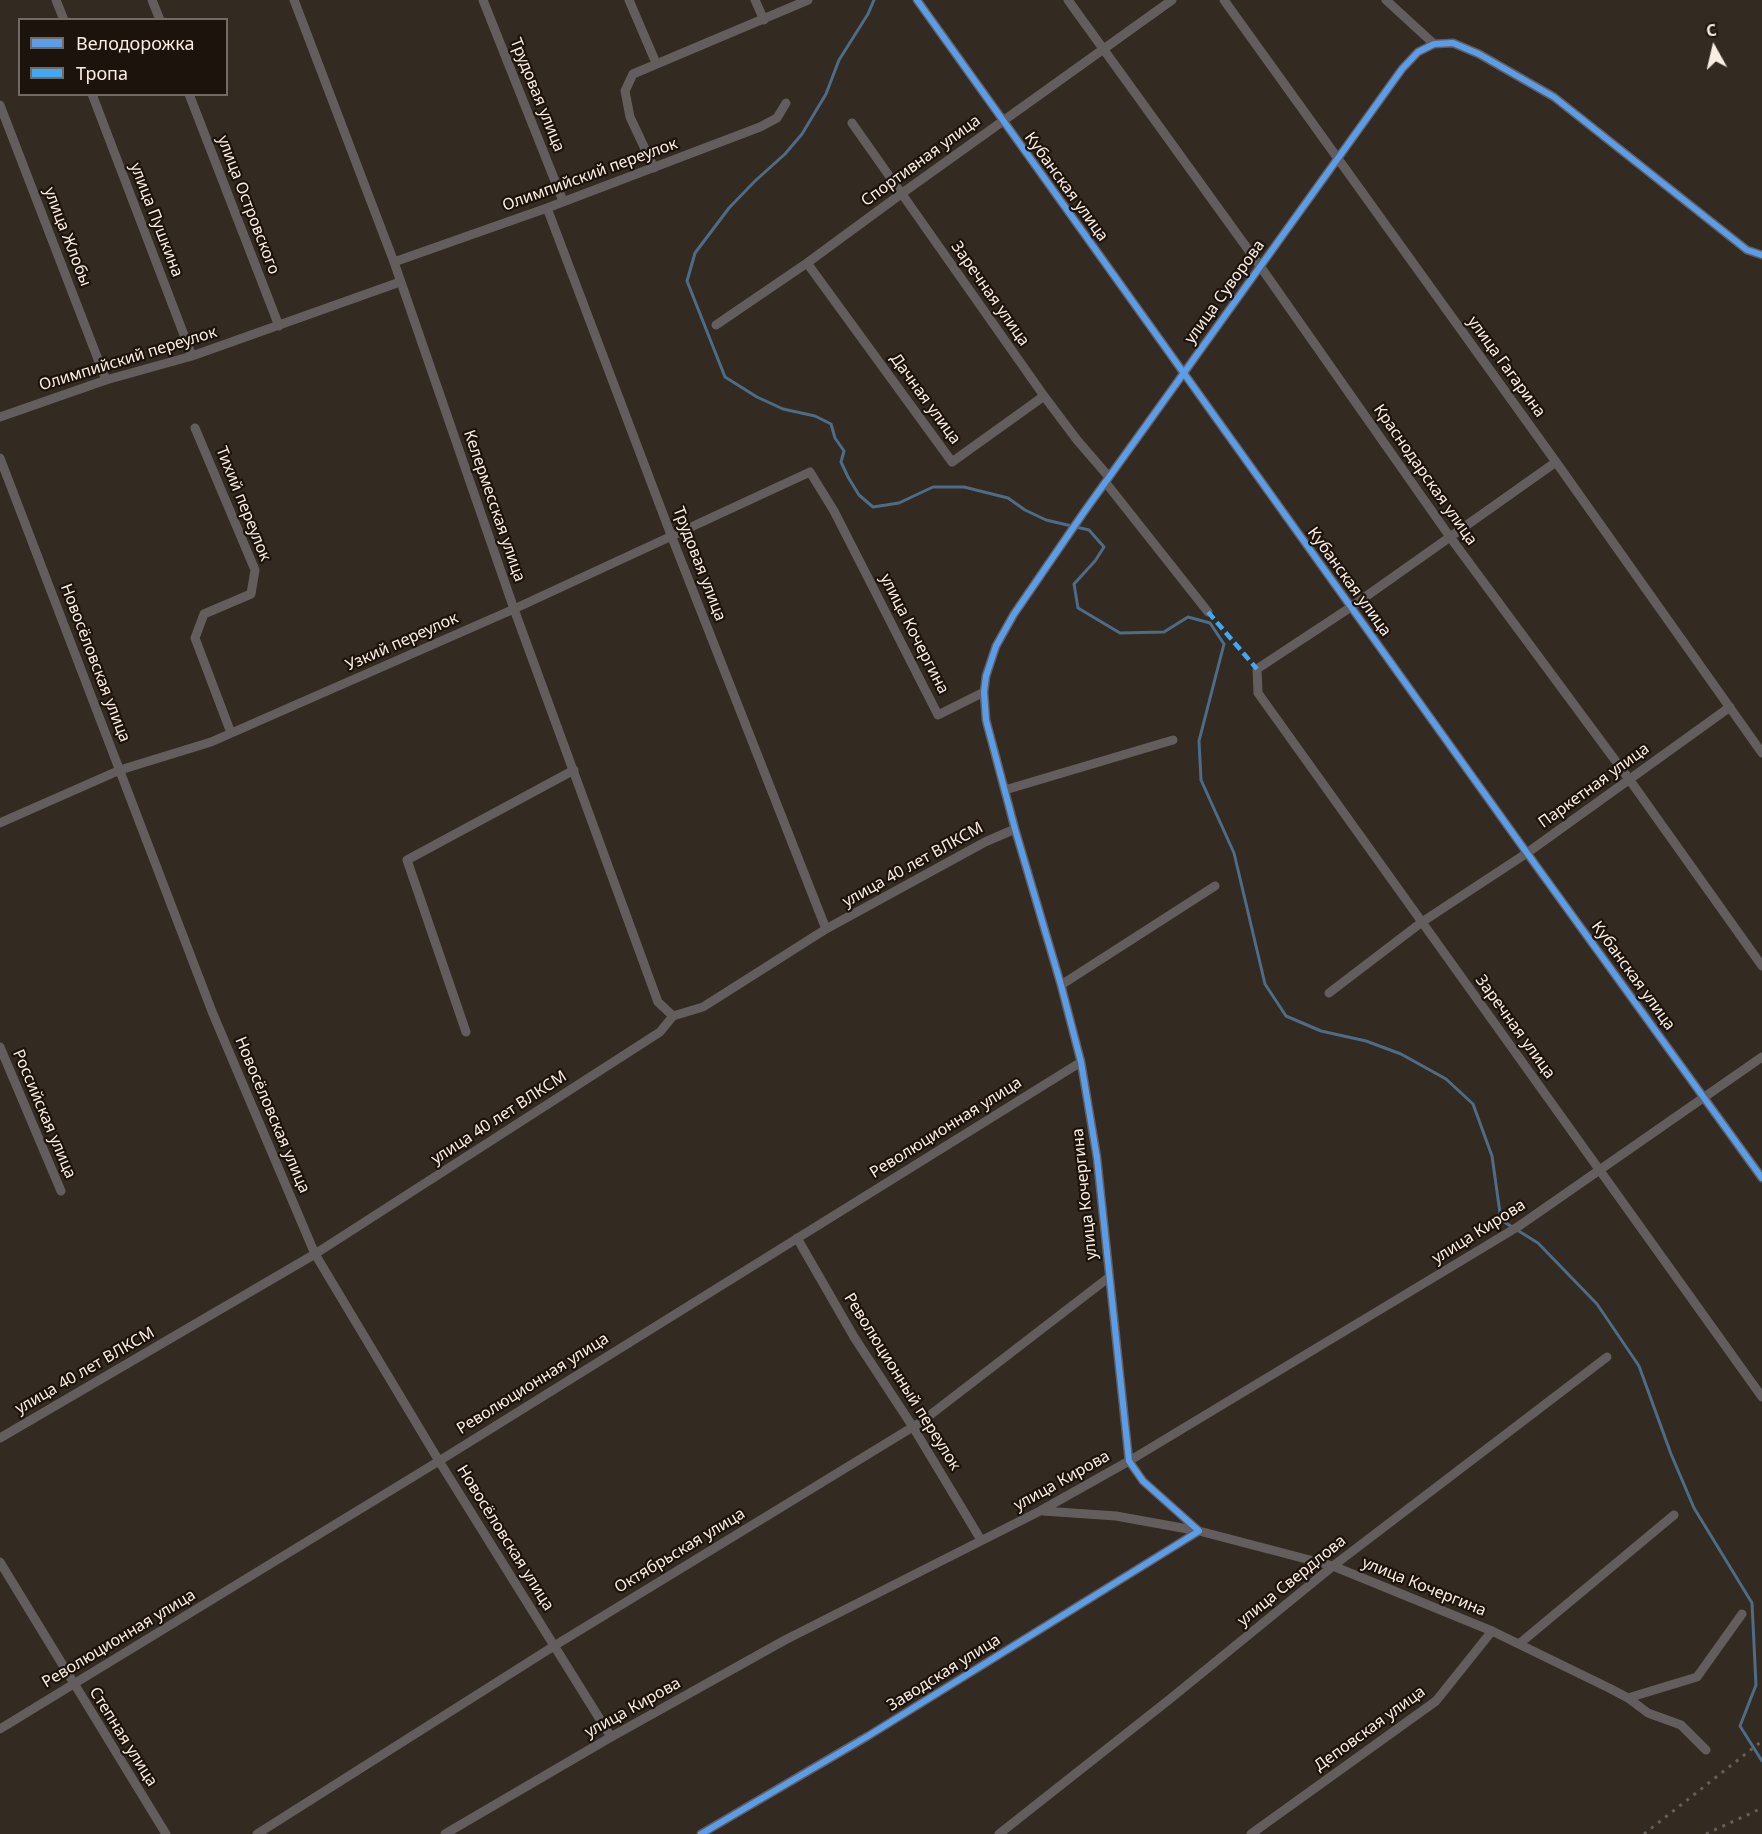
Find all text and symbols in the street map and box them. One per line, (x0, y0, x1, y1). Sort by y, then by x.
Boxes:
legend (18, 18, 228, 96)
north arrow (1684, 18, 1744, 78)
text: С (1705, 19, 1718, 42)
text: Велодорожка (76, 31, 194, 55)
street label: Трудовая улица (505, 35, 569, 155)
text: Тропа (76, 61, 128, 85)
street label: Спортивная улица (858, 111, 984, 211)
street label: Кубанская улица (1020, 129, 1112, 245)
street label: улица Островского (213, 133, 283, 277)
street label: Олимпийский переулок (500, 134, 680, 216)
street label: улица Пушкина (125, 160, 187, 280)
street label: улица Жлобы (39, 185, 95, 289)
street label: улица Суворова (1181, 236, 1269, 348)
street label: Заречная улица (947, 238, 1033, 350)
street label: улица Гагарина (1463, 313, 1549, 421)
street label: Олимпийский переулок (37, 323, 219, 395)
street label: Дачная улица (886, 350, 964, 448)
street label: Краснодарская улица (1369, 401, 1481, 549)
street label: Келермесская улица (459, 428, 529, 584)
street label: Тихий переулок (211, 444, 275, 564)
street label: Трудовая улица (668, 504, 730, 624)
street label: Кубанская улица (1303, 524, 1395, 640)
street label: улица Кочергина (875, 571, 953, 697)
street label: Новосёловская улица (56, 581, 134, 745)
street label: Узкий переулок (343, 609, 461, 675)
street label: Паркетная улица (1535, 739, 1653, 833)
street label: улица 40 лет ВЛКСМ (839, 818, 987, 912)
street label: Кубанская улица (1587, 918, 1679, 1034)
street label: Заречная улица (1471, 971, 1559, 1083)
street label: Новосёловская улица (230, 1034, 314, 1196)
street label: Российская улица (8, 1047, 80, 1181)
street label: улица 40 лет ВЛКСМ (428, 1067, 570, 1169)
street label: Революционная улица (866, 1073, 1026, 1183)
street label: улица Кочергина (1069, 1127, 1101, 1261)
street label: улица Кирова (1429, 1196, 1529, 1268)
street label: Революционный переулок (839, 1290, 965, 1474)
street label: улица 40 лет ВЛКСМ (12, 1323, 158, 1419)
street label: Революционная улица (453, 1329, 613, 1439)
street label: улица Кирова (1011, 1447, 1113, 1515)
street label: Новосёловская улица (452, 1462, 558, 1614)
street label: Октябрьская улица (611, 1504, 749, 1598)
street label: улица Свердлова (1234, 1531, 1350, 1631)
street label: улица Кочергина (1359, 1553, 1489, 1621)
street label: Революционная улица (39, 1586, 199, 1692)
street label: Заводская улица (884, 1630, 1004, 1716)
street label: улица Кирова (582, 1674, 684, 1742)
street label: Деповская улица (1311, 1682, 1429, 1776)
street label: Степная улица (85, 1684, 161, 1790)

